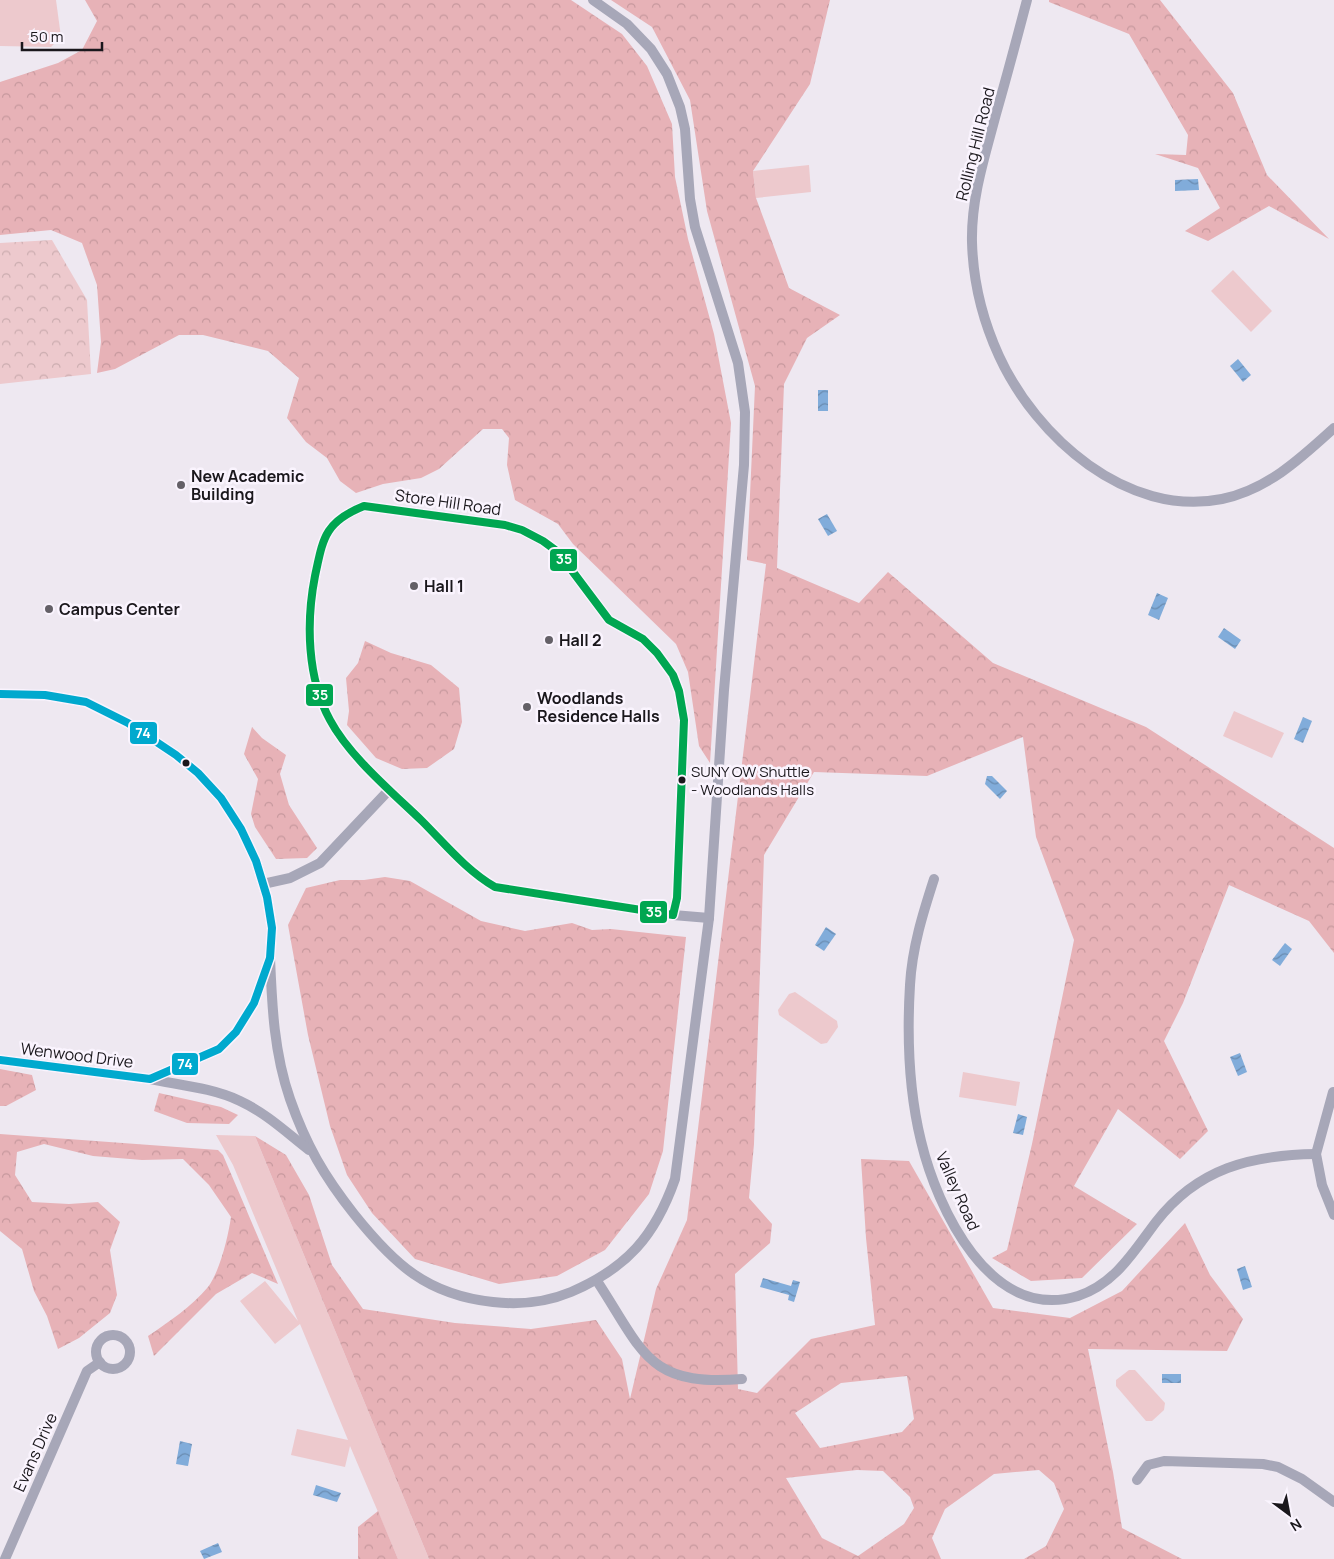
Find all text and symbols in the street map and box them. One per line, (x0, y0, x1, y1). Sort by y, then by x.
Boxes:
scale bar (22, 20, 102, 52)
text: 50 m (30, 26, 64, 47)
street label: Rolling Hill Road (950, 85, 1000, 203)
place label: New Academic Building (191, 465, 304, 505)
marker: New Academic Building (175, 479, 187, 491)
street label: Store Hill Road (394, 484, 502, 520)
line badge: 35 (549, 548, 578, 572)
text: 35 (556, 549, 572, 568)
place label: Hall 1 (424, 575, 464, 597)
marker: Hall 1 (408, 580, 420, 592)
place label: Campus Center (59, 598, 180, 620)
marker: Campus Center (43, 603, 55, 615)
place label: Hall 2 (559, 629, 601, 651)
marker: Hall 2 (543, 634, 555, 646)
line badge: 35 (305, 683, 334, 707)
text: 35 (312, 685, 328, 704)
place label: Woodlands Residence Halls (537, 687, 660, 727)
marker: Woodlands Residence Halls (521, 701, 533, 713)
line badge: 74 (129, 721, 158, 745)
text: 74 (135, 723, 151, 742)
unlabelled marker (181, 758, 191, 768)
place label: SUNY OW Shuttle - Woodlands Halls (691, 761, 814, 800)
marker: SUNY OW Shuttle - Woodlands Halls (677, 775, 687, 785)
line badge: 35 (639, 900, 668, 924)
text: 35 (646, 902, 662, 921)
street label: Wenwood Drive (19, 1037, 135, 1073)
line badge: 74 (171, 1052, 199, 1076)
text: 74 (177, 1054, 193, 1073)
street label: Valley Road (931, 1148, 985, 1234)
street label: Evans Drive (8, 1409, 62, 1495)
north arrow (1264, 1489, 1314, 1539)
text: N (1287, 1515, 1305, 1536)

